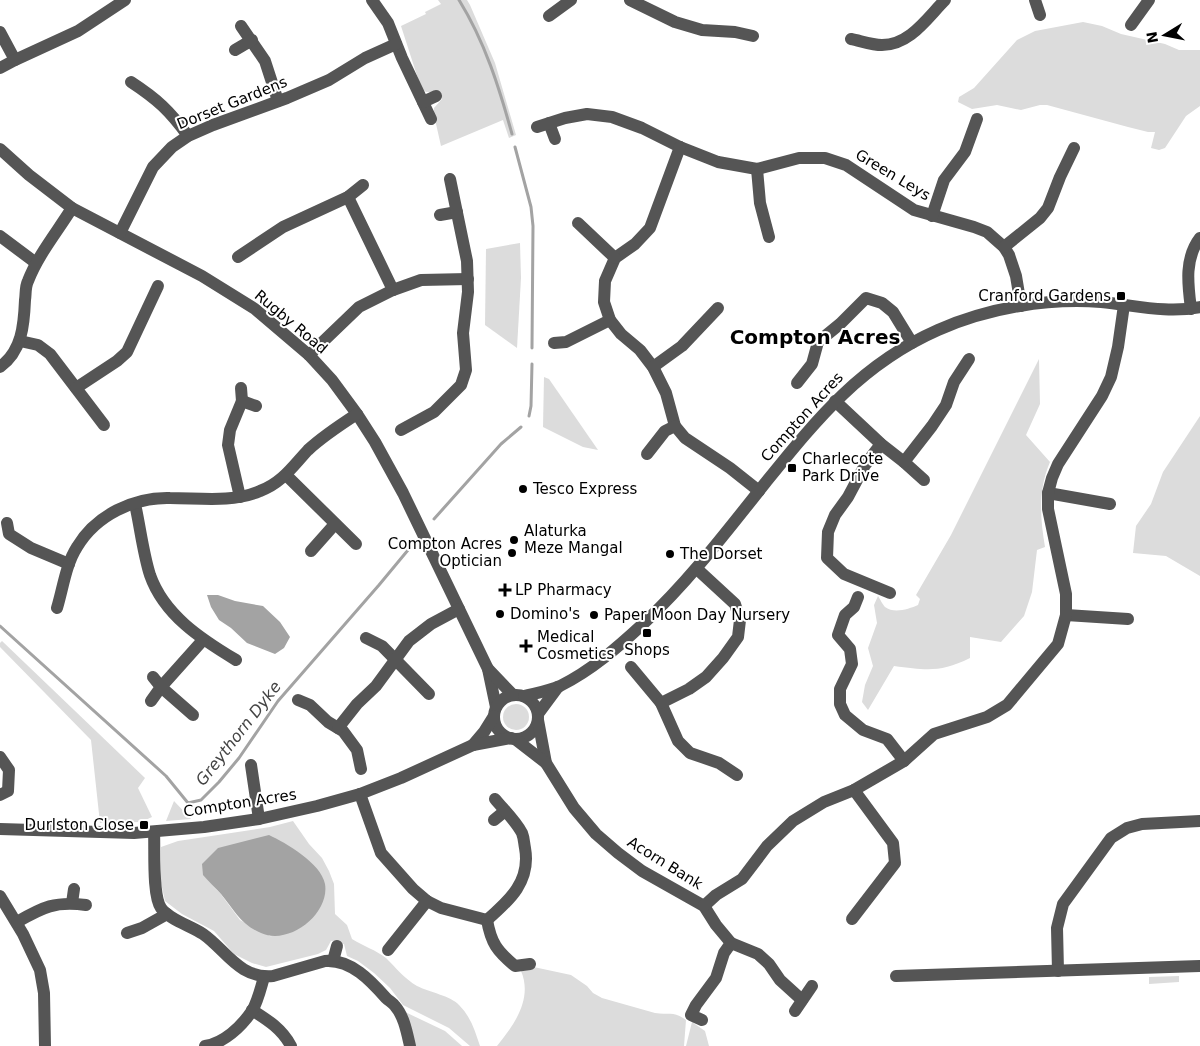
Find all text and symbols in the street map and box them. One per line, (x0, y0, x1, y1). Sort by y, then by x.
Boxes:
north arrow (1140, 10, 1190, 60)
text: N (1143, 30, 1161, 44)
street label: Dorset Gardens (174, 73, 290, 133)
street label: Green Leys (852, 146, 934, 204)
street label: Rugby Road (251, 286, 331, 358)
place label: Cranford Gardens (978, 287, 1111, 305)
marker: Cranford Gardens (1115, 290, 1127, 302)
district label: Compton Acres (730, 325, 900, 349)
street label: Compton Acres (757, 368, 847, 465)
place label: Charlecote Park Drive (802, 450, 883, 485)
marker: Charlecote Park Drive (786, 462, 798, 474)
place label: Tesco Express (532, 480, 638, 498)
marker: Tesco Express (517, 483, 529, 495)
place label: Alaturka Meze Mangal (524, 522, 623, 557)
marker: Alaturka Meze Mangal (508, 534, 520, 546)
place label: Compton Acres Optician (388, 535, 502, 570)
place label: The Dorset (679, 545, 763, 563)
marker: Compton Acres Optician (506, 547, 518, 559)
marker: The Dorset (664, 548, 676, 560)
place label: LP Pharmacy (515, 581, 612, 599)
marker: LP Pharmacy (499, 584, 511, 596)
place label: Domino's (510, 605, 580, 623)
place label: Paper Moon Day Nursery (604, 606, 790, 624)
marker: Domino's (494, 608, 506, 620)
marker: Paper Moon Day Nursery (588, 609, 600, 621)
marker: Shops (641, 627, 653, 639)
place label: Medical Cosmetics (537, 628, 615, 663)
marker: Medical Cosmetics (519, 639, 533, 653)
place label: Shops (624, 641, 670, 659)
water label: Greythorn Dyke (192, 677, 285, 789)
street label: Compton Acres (182, 785, 298, 821)
place label: Durlston Close (25, 816, 134, 834)
marker: Durlston Close (138, 819, 150, 831)
street label: Acorn Bank (624, 833, 706, 893)

